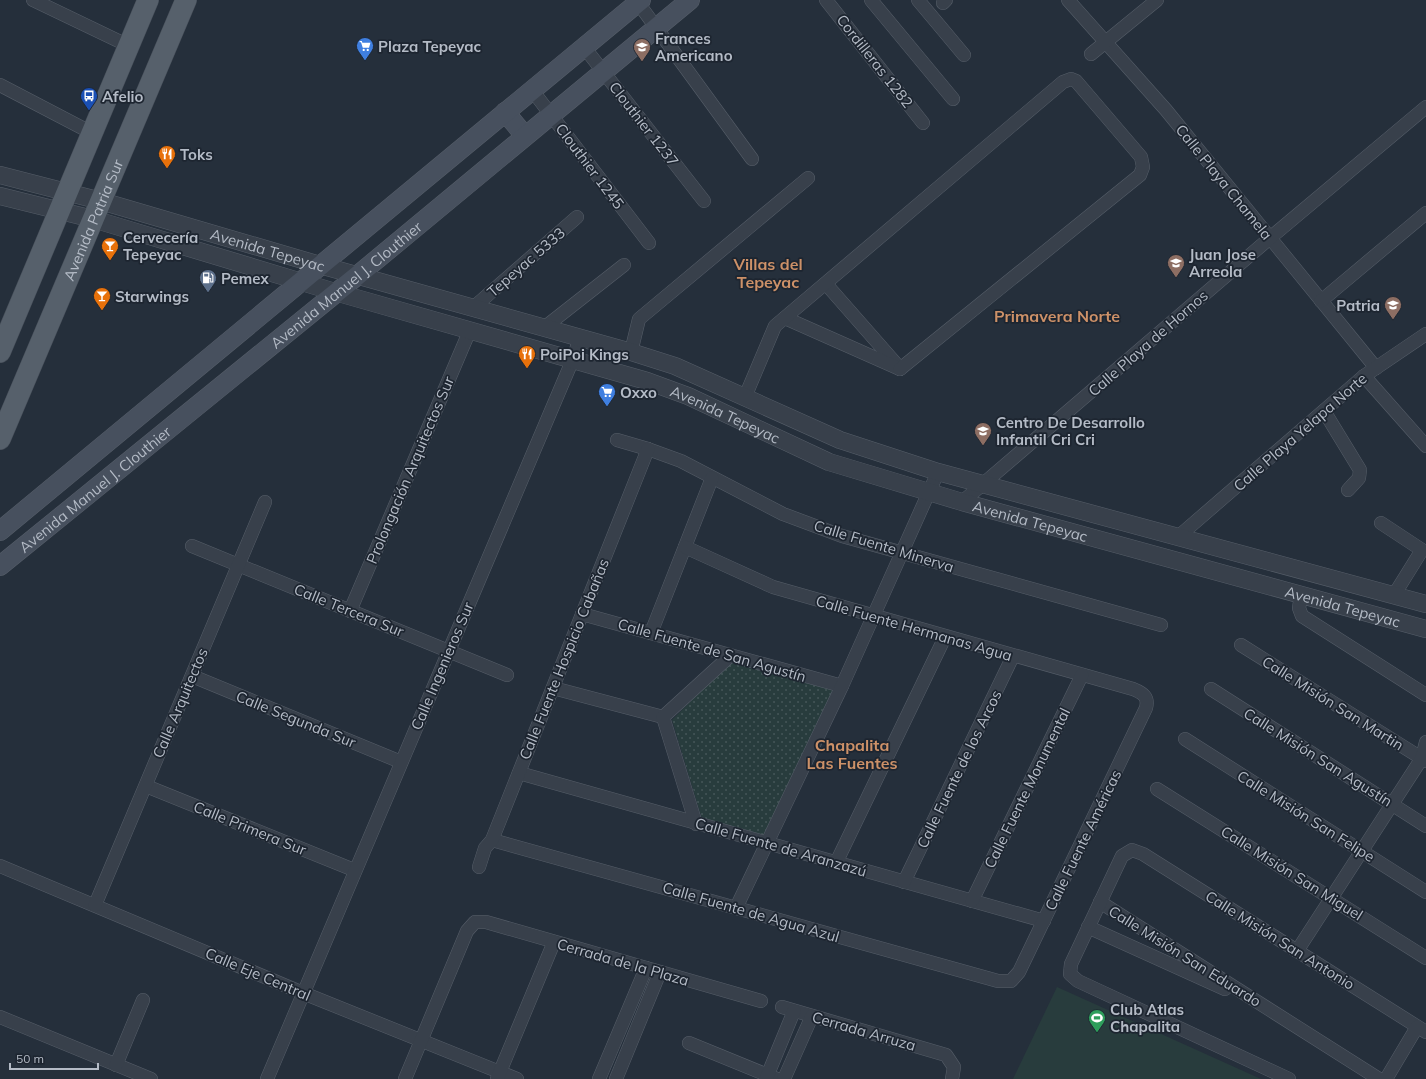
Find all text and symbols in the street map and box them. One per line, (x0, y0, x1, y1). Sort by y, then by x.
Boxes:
street label: Cordilleras 1282 (833, 11, 917, 111)
place label: Frances Americano (655, 29, 733, 65)
supermarket icon: Plaza Tepeyac (355, 36, 375, 61)
place label: Plaza Tepeyac (378, 37, 481, 56)
school or university icon: Frances Americano (632, 37, 652, 62)
street label: Clouthier 1237 (605, 78, 683, 170)
bus stop icon: Afelio (79, 86, 99, 111)
place label: Afelio (102, 87, 143, 106)
street label: Clouthier 1245 (552, 119, 628, 213)
street label: Calle Playa Chamela (1172, 120, 1276, 244)
restaurant icon: Toks (157, 144, 177, 169)
place label: Toks (180, 145, 213, 164)
street label: Avenida Patria Sur (59, 156, 127, 283)
street label: Avenida Manuel J. Clouthier (266, 216, 426, 352)
street label: Tepeyac 5333 (483, 223, 569, 301)
street label: Avenida Tepeyac (208, 224, 327, 275)
place label: Cervecería Tepeyac (123, 228, 198, 264)
bar icon: Cervecería Tepeyac (100, 236, 120, 261)
place label: Juan Jose Arreola (1189, 245, 1256, 281)
school or university icon: Juan Jose Arreola (1166, 253, 1186, 278)
district label: Villas del Tepeyac (732, 254, 803, 292)
fuel station icon: Pemex (198, 268, 218, 293)
place label: Pemex (221, 269, 269, 288)
bar icon: Starwings (92, 286, 112, 311)
street label: Calle Playa de Hornos (1084, 286, 1212, 400)
place label: Starwings (115, 287, 189, 306)
school or university icon: Patria (1383, 295, 1403, 320)
place label: Patria (1336, 296, 1380, 315)
district label: Primavera Norte (994, 306, 1120, 326)
restaurant icon: PoiPoi Kings (517, 344, 537, 369)
place label: PoiPoi Kings (540, 345, 629, 364)
street label: Calle Playa Yelapa Norte (1229, 369, 1371, 495)
street label: Prolongación Arquitectos Sur (362, 373, 458, 567)
street label: Avenida Tepeyac (668, 381, 783, 447)
supermarket icon: Oxxo (597, 382, 617, 407)
place label: Oxxo (620, 383, 657, 402)
place label: Centro De Desarrollo Infantil Cri Cri (996, 413, 1145, 449)
street label: Avenida Manuel J. Clouthier (15, 421, 175, 556)
school or university icon: Centro De Desarrollo Infantil Cri Cri (973, 421, 993, 446)
street label: Avenida Tepeyac (971, 496, 1090, 545)
street label: Calle Fuente Minerva (812, 516, 956, 576)
street label: Calle Fuente Hospicio Cabañas (515, 556, 613, 762)
street label: Calle Tercera Sur (291, 579, 407, 641)
street label: Avenida Tepeyac (1283, 581, 1402, 631)
street label: Calle Fuente Hermanas Agua (814, 591, 1014, 665)
street label: Calle Ingenieros Sur (406, 599, 478, 733)
street label: Calle Fuente de San Agustín (616, 614, 808, 686)
street label: Calle Arquitectos (148, 645, 212, 761)
street label: Calle Misión San Martin (1259, 652, 1407, 754)
street label: Calle Segunda Sur (233, 686, 359, 752)
street label: Calle Fuente de los Arcos (912, 687, 1006, 851)
street label: Calle Misión San Agustín (1240, 703, 1396, 811)
street label: Calle Fuente Monumental (980, 705, 1074, 871)
district label: Chapalita Las Fuentes (807, 735, 897, 773)
street label: Calle Fuente Américas (1041, 766, 1125, 914)
street label: Calle Misión San Felipe (1234, 766, 1378, 866)
street label: Calle Primera Sur (191, 797, 310, 859)
street label: Calle Fuente de Aranzazú (693, 813, 869, 881)
street label: Calle Misión San Miguel (1217, 822, 1367, 924)
street label: Calle Fuente de Agua Azul (660, 878, 842, 946)
street label: Calle Misión San Antonio (1202, 886, 1358, 994)
street label: Calle Misión San Eduardo (1105, 901, 1265, 1011)
street label: Cerrada de la Plaza (555, 934, 691, 990)
street label: Calle Eje Central (202, 943, 314, 1005)
place label: Club Atlas Chapalita (1110, 1000, 1184, 1036)
street label: Cerrada Arruza (810, 1007, 918, 1055)
sports icon: Club Atlas Chapalita (1087, 1008, 1107, 1033)
scale bar (10, 1045, 98, 1071)
text: 50 m (16, 1051, 44, 1066)

